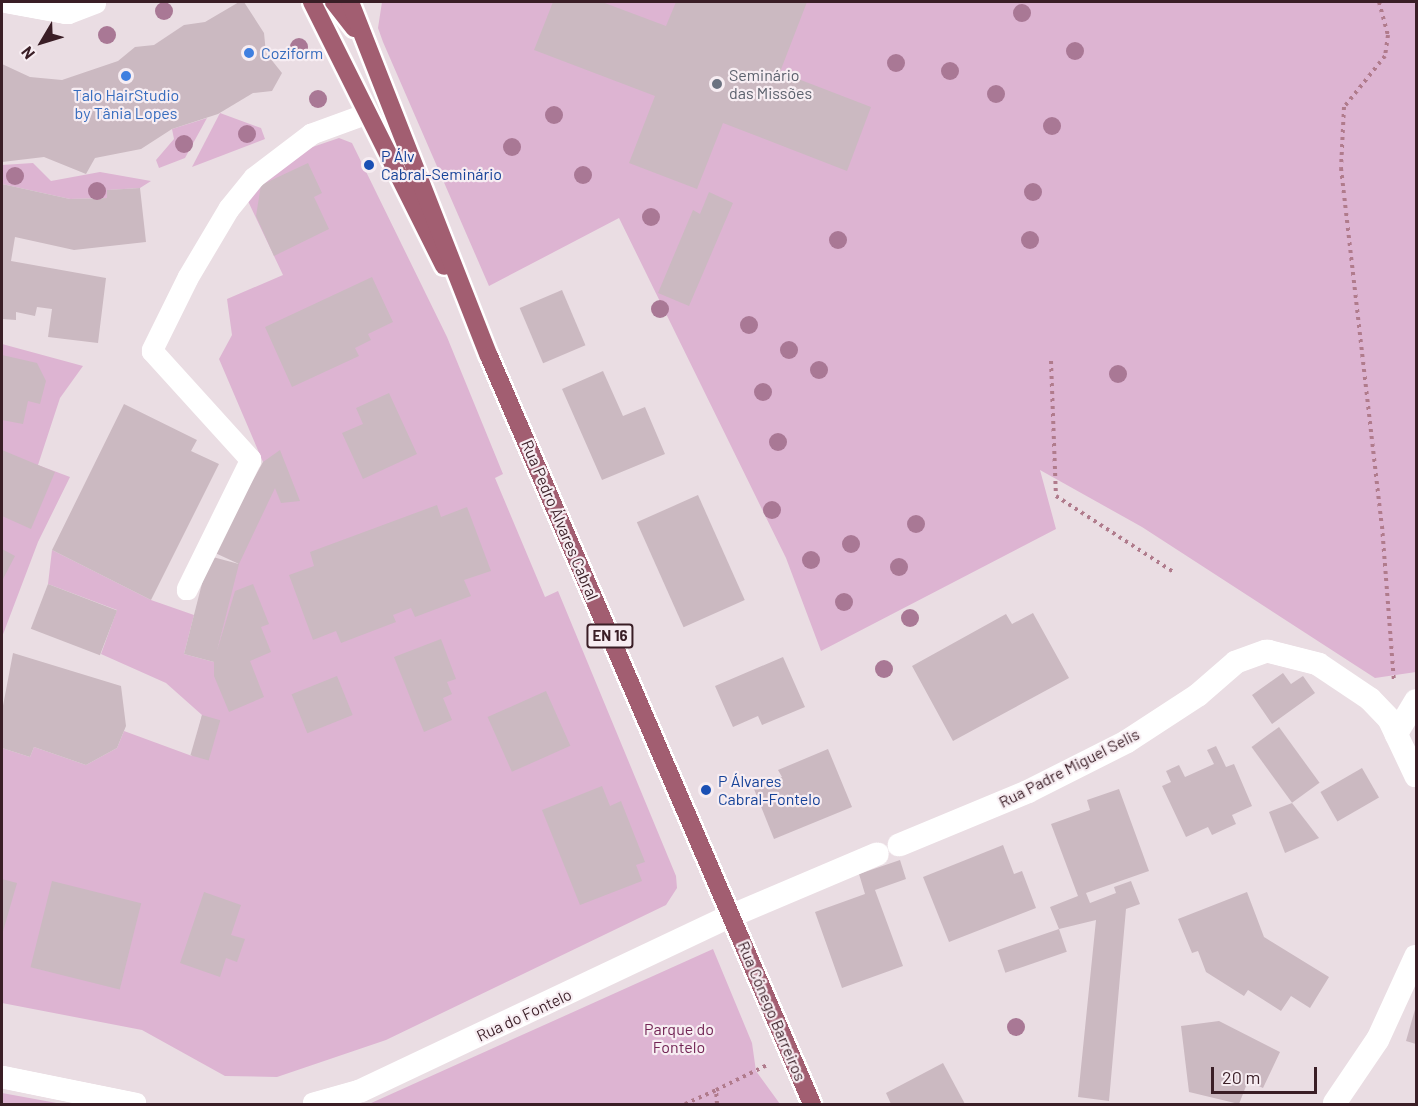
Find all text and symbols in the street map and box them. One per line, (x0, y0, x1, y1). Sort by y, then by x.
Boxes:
north arrow (12, 12, 72, 72)
text: N (17, 43, 38, 63)
place label: Coziform (261, 43, 323, 63)
marker: Coziform (242, 46, 256, 60)
place label: Seminário das Missões (729, 65, 812, 103)
marker: Talo HairStudio by Tânia Lopes (119, 69, 133, 83)
marker: Seminário das Missões (710, 77, 724, 91)
place label: Talo HairStudio by Tânia Lopes (73, 85, 179, 123)
place label: P Álv Cabral-Seminário (381, 146, 502, 184)
marker: P Álv Cabral-Seminário (362, 158, 376, 172)
street label: Rua Pedro Álvares Cabral (518, 437, 602, 603)
road number: EN 16 (586, 624, 634, 648)
street label: Rua Padre Miguel Selis (996, 724, 1142, 812)
place label: P Álvares Cabral-Fontelo (718, 771, 821, 809)
marker: P Álvares Cabral-Fontelo (699, 783, 713, 797)
street label: Rua Cónego Barreiros (734, 938, 810, 1084)
street label: Rua do Fontelo (473, 985, 575, 1045)
park label: Parque do Fontelo (644, 1019, 714, 1057)
scale bar (1214, 1055, 1320, 1093)
text: 20 m (1222, 1066, 1260, 1088)

